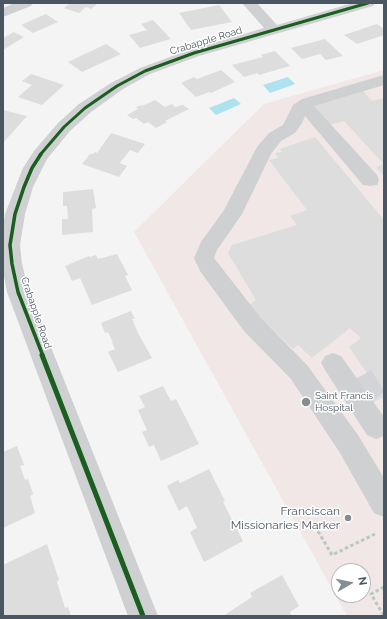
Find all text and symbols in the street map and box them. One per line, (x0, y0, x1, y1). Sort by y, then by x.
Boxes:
street label: Crabapple Road (168, 24, 244, 58)
street label: Crabapple Road (18, 276, 54, 350)
place label: Saint Francis Hospital (315, 390, 373, 414)
marker: Saint Francis Hospital (300, 396, 312, 408)
place label: Franciscan Missionaries Marker (231, 504, 340, 532)
marker: Franciscan Missionaries Marker (343, 513, 353, 523)
north arrow (331, 563, 371, 603)
text: N (355, 576, 369, 586)

